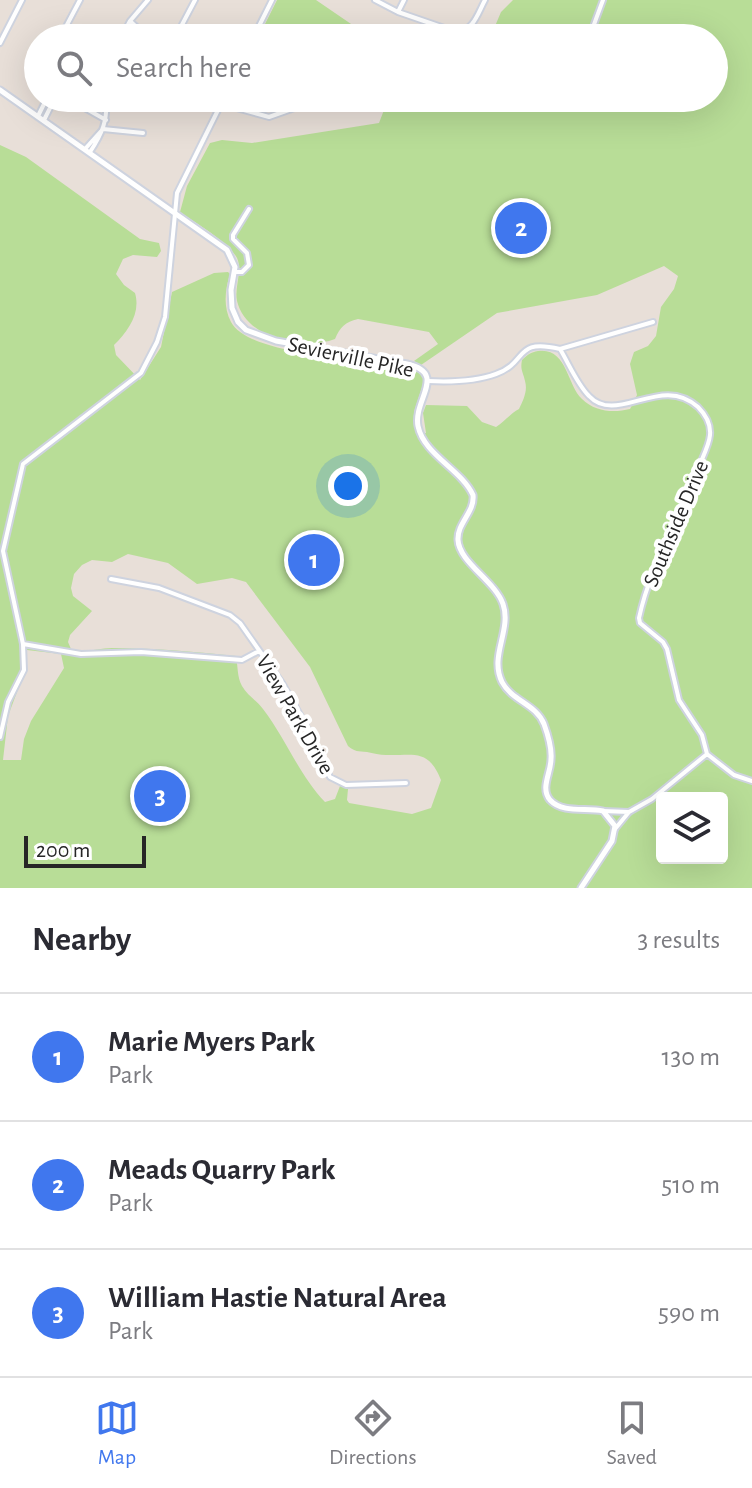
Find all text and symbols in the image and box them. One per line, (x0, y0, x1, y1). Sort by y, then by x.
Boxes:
search box (24, 24, 728, 112)
icon: search (52, 46, 96, 90)
text: Search here (116, 53, 252, 83)
pin: 2 (495, 198, 547, 258)
street label: Sevierville Pike (286, 333, 416, 381)
street label: Southside Drive (639, 457, 712, 590)
your location (328, 466, 368, 506)
pin: 1 (288, 530, 340, 590)
street label: View Park Drive (252, 651, 338, 778)
pin: 3 (134, 766, 186, 826)
map controls (656, 792, 728, 864)
button: layers (656, 792, 728, 864)
scale bar (24, 832, 146, 868)
text: 200 m (36, 839, 90, 861)
text: Nearby (32, 923, 131, 957)
text: 3 results (637, 927, 720, 953)
text: Marie Myers Park (108, 1027, 315, 1057)
text: 1 (53, 1044, 63, 1070)
text: 130 m (662, 1044, 720, 1070)
text: Park (108, 1062, 153, 1088)
text: Meads Quarry Park (108, 1155, 335, 1185)
text: 2 (52, 1172, 64, 1198)
text: 510 m (661, 1172, 720, 1198)
text: Park (108, 1190, 153, 1216)
text: William Hastie Natural Area (108, 1283, 447, 1313)
text: 3 (52, 1300, 64, 1326)
text: 590 m (658, 1300, 720, 1326)
text: Park (108, 1318, 153, 1344)
tab: Map (95, 1396, 139, 1470)
tab: Directions (329, 1396, 417, 1470)
tab: Saved (607, 1396, 657, 1470)

